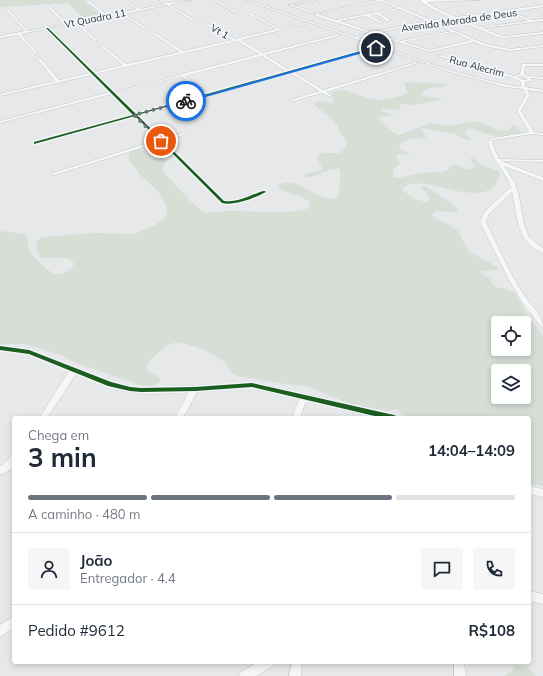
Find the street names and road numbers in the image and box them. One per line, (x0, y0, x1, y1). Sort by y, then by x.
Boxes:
street label: Vt Quadra 11 (63, 6, 127, 31)
street label: Avenida Morada de Deus (400, 6, 518, 35)
street label: Vt 1 (208, 21, 231, 42)
street label: Rua Alecrim (448, 53, 506, 80)

